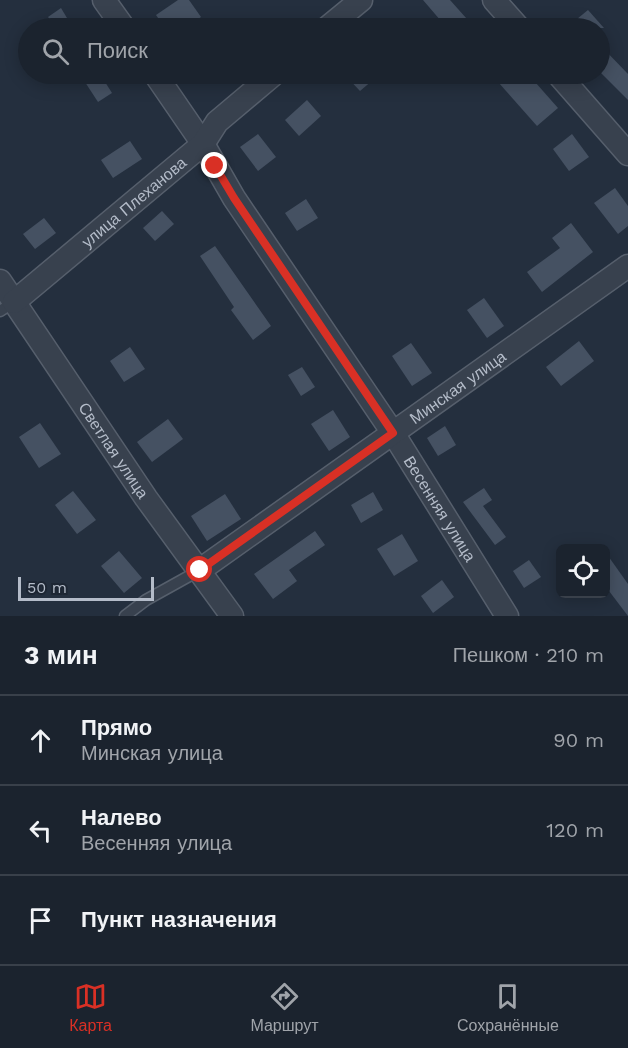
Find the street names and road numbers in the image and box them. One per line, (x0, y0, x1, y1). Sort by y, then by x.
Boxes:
street label: улица Плеханова (77, 153, 190, 251)
street label: Минская улица (406, 346, 509, 428)
street label: Светлая улица (75, 399, 153, 502)
street label: Весенняя улица (400, 452, 480, 565)

